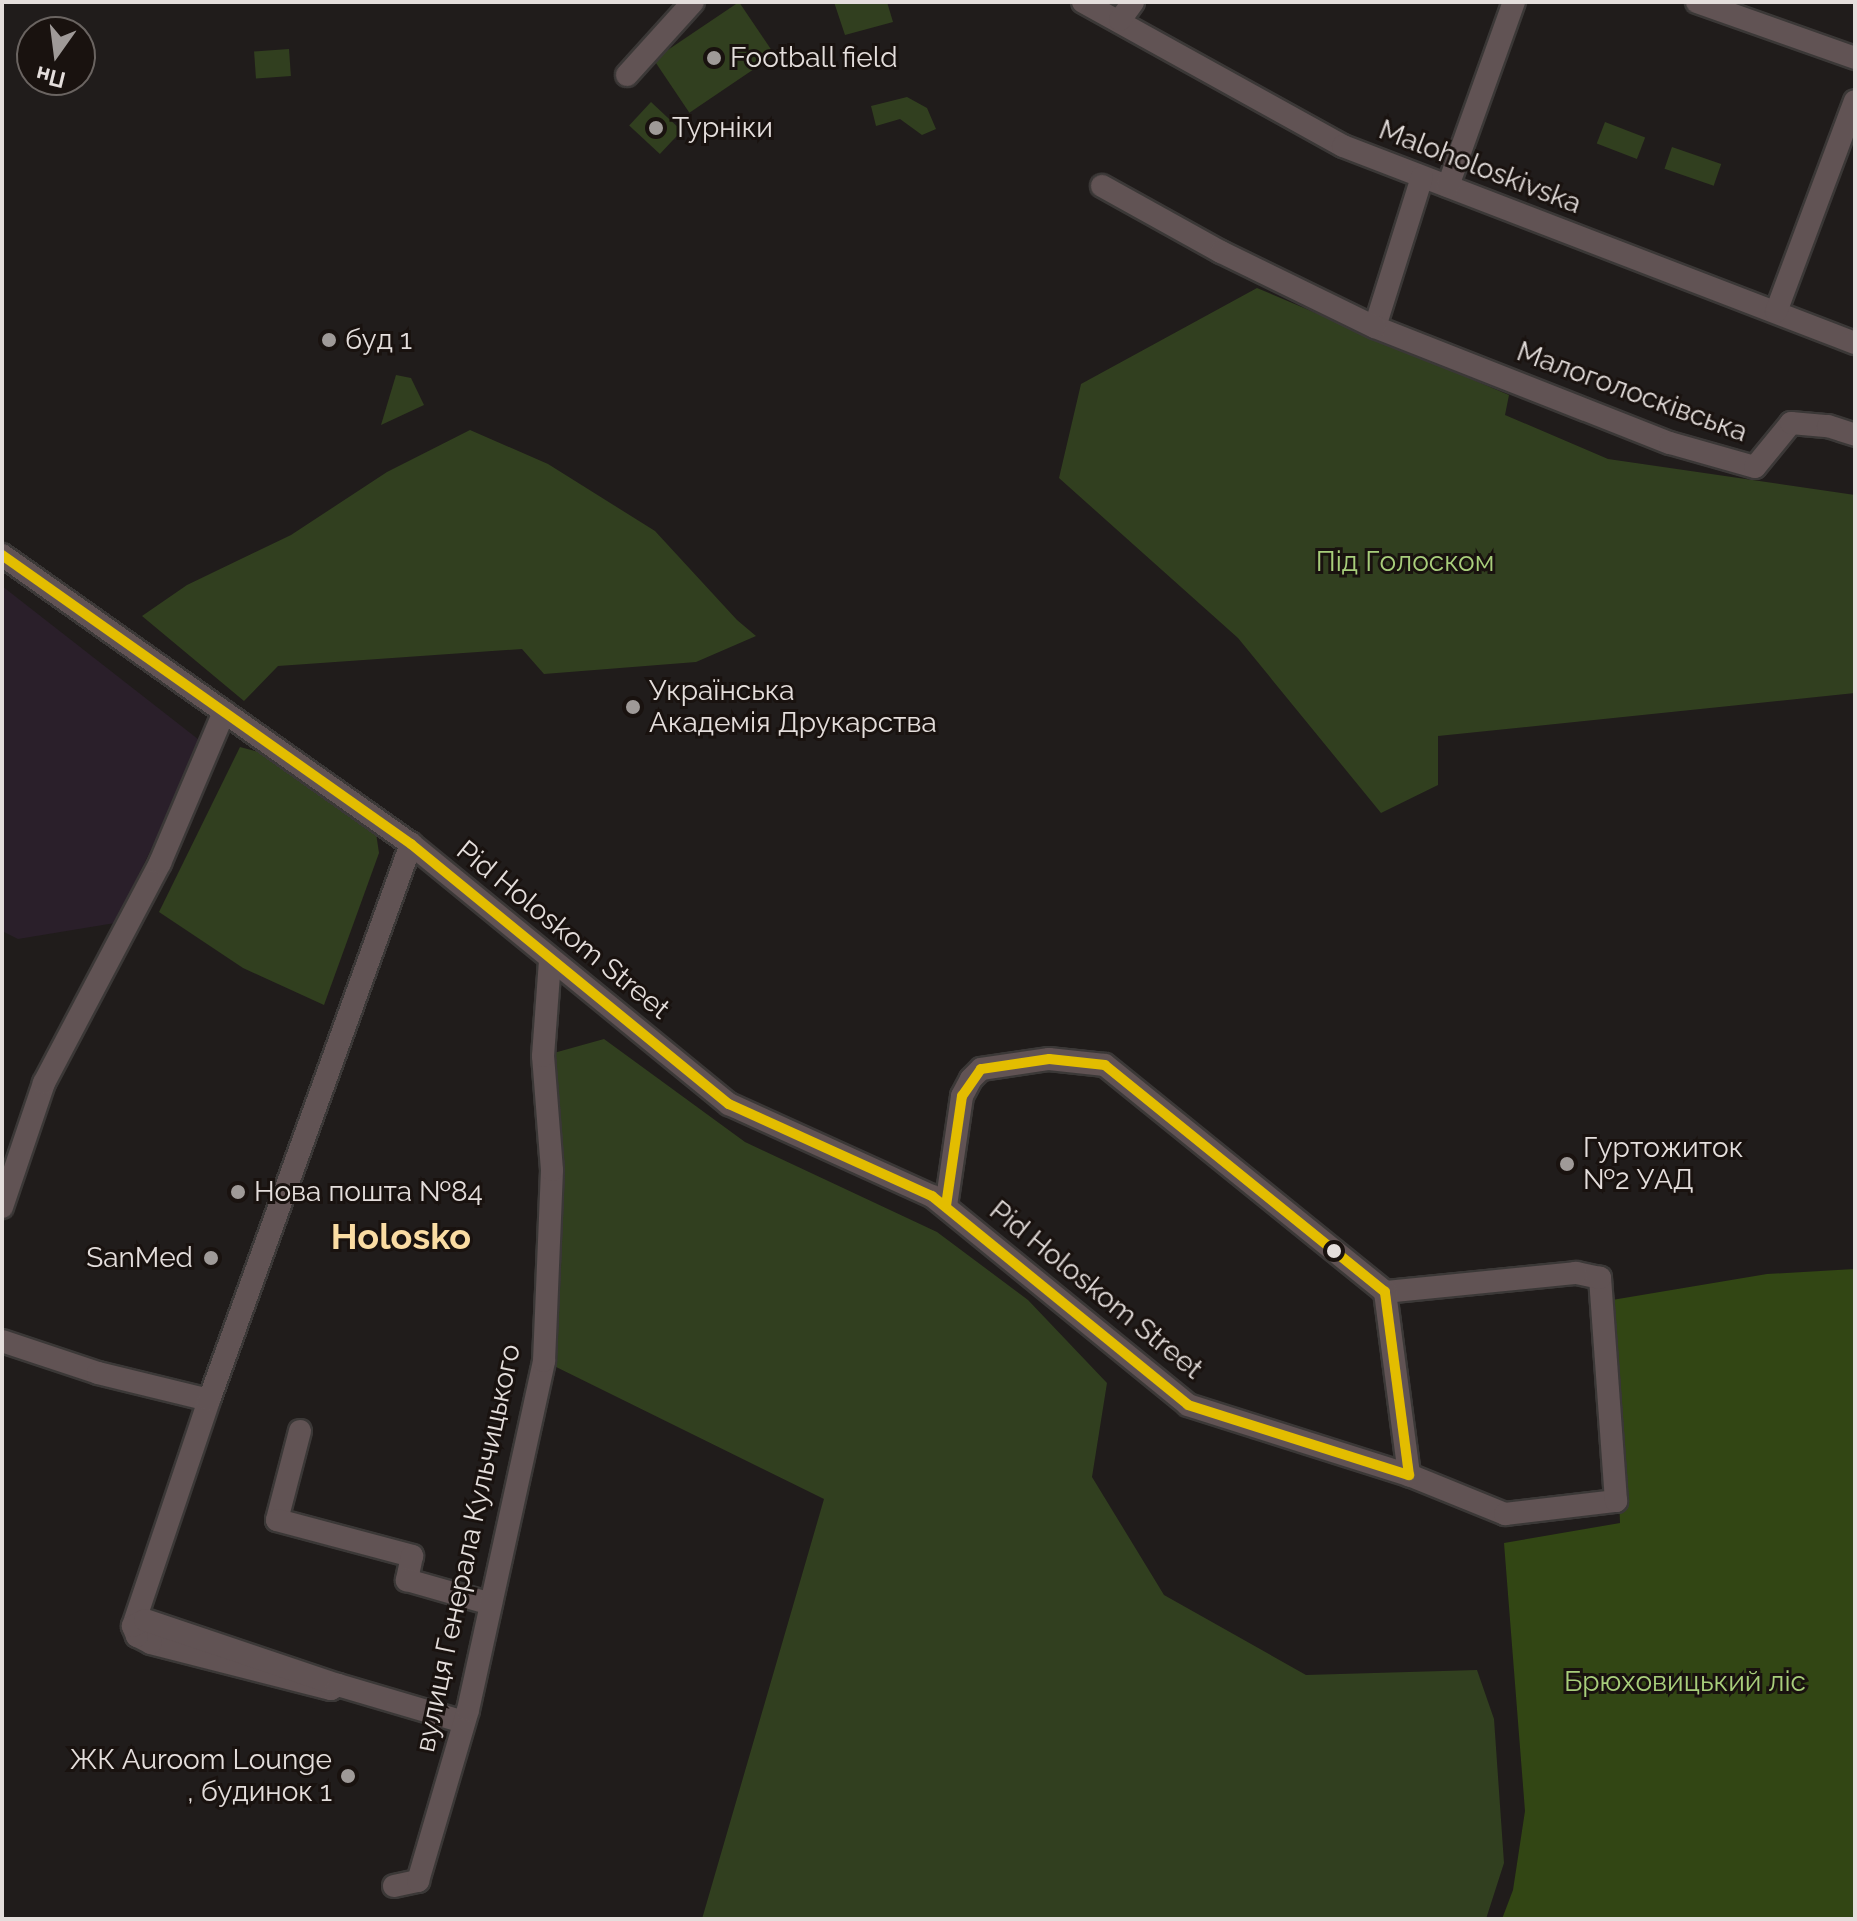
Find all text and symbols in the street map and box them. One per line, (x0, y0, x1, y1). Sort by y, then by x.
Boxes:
north arrow (16, 16, 96, 96)
place label: Football field (730, 41, 899, 75)
marker: Football field (705, 49, 723, 67)
text: Пн (33, 61, 68, 94)
place label: Турніки (672, 111, 773, 145)
street label: Maloholoskivska (1374, 113, 1586, 221)
marker: Турніки (647, 119, 665, 137)
place label: буд 1 (345, 323, 412, 357)
marker: буд 1 (320, 331, 338, 349)
street label: Малоголосківська (1512, 335, 1752, 449)
park label: Під Голоском (1316, 545, 1494, 579)
place label: Українська Академія Друкарства (649, 674, 937, 740)
marker: Українська Академія Друкарства (624, 698, 642, 716)
street label: Pid Holoskom Street (450, 834, 676, 1026)
place label: Гуртожиток №2 УАД (1583, 1131, 1743, 1197)
marker: Гуртожиток №2 УАД (1558, 1155, 1576, 1173)
place label: Нова пошта №84 (254, 1175, 483, 1209)
marker: Нова пошта №84 (229, 1183, 247, 1201)
street label: Pid Holoskom Street (983, 1194, 1209, 1386)
district label: Holosko (331, 1215, 471, 1259)
place label: SanMed (86, 1241, 193, 1275)
unlabelled marker (1326, 1243, 1342, 1259)
marker: SanMed (200, 1247, 222, 1269)
street label: вулиця Генерала Кульчицького (408, 1341, 528, 1755)
park label: Брюховицький ліс (1564, 1665, 1806, 1699)
place label: ЖК Auroom Lounge , будинок 1 (69, 1743, 332, 1809)
marker: ЖК Auroom Lounge , будинок 1 (339, 1767, 357, 1785)

